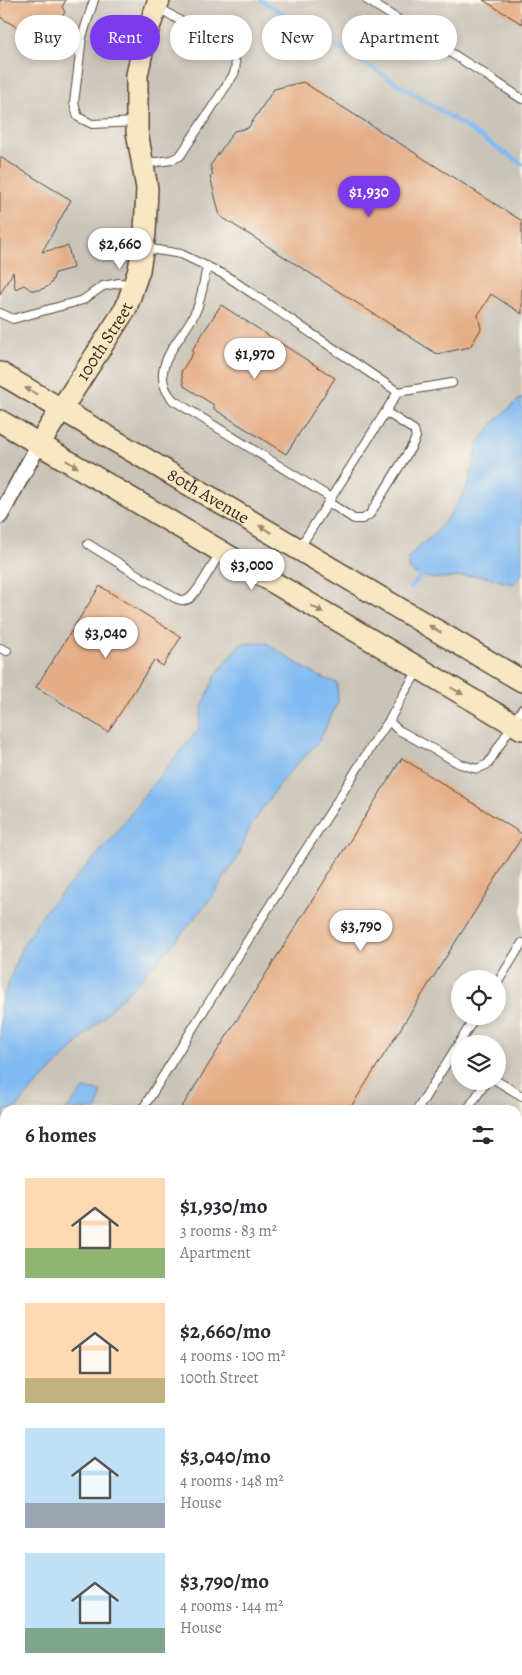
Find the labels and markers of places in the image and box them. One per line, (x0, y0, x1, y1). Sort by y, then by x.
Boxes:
pin: $1,930 (328, 176, 410, 218)
pin: $2,660 (79, 228, 161, 270)
pin: $1,970 (214, 338, 296, 380)
pin: $3,000 (211, 548, 293, 591)
pin: $3,040 (65, 616, 147, 659)
pin: $3,790 (320, 910, 402, 952)

